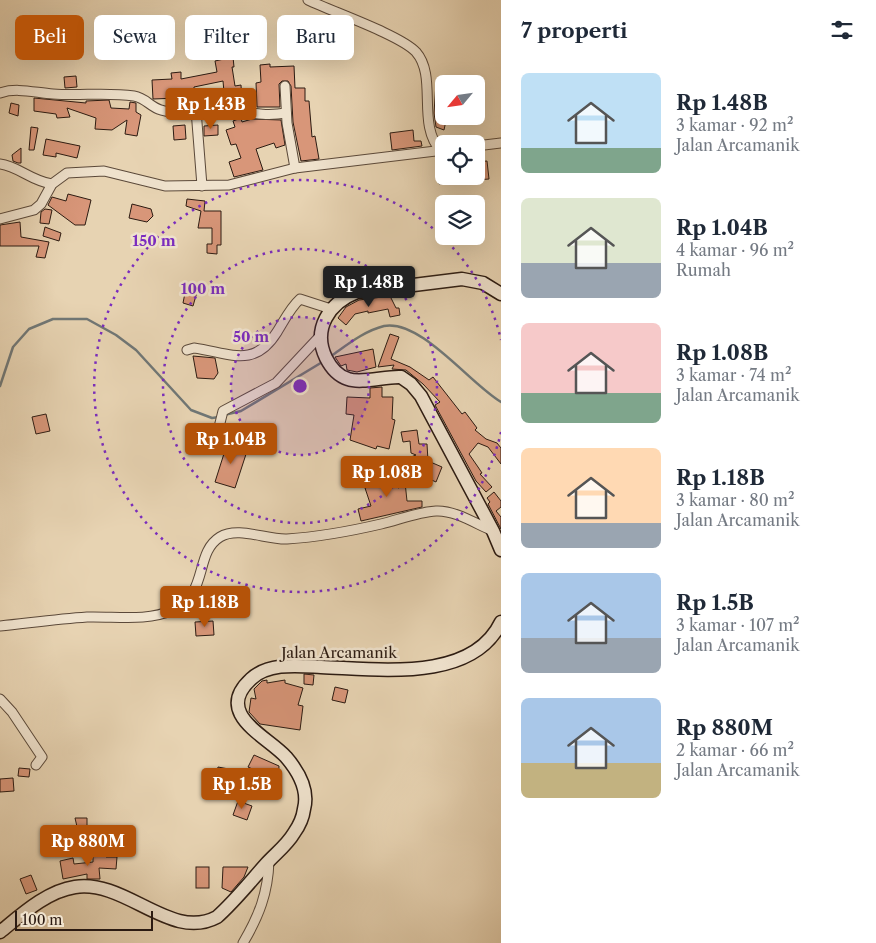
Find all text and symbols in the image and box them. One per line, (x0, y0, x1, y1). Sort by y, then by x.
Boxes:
chip: Beli (15, 15, 84, 60)
chip: Sewa (94, 15, 175, 60)
chip: Filter (185, 15, 267, 60)
chip: Baru (277, 15, 354, 60)
icon: filters (828, 16, 856, 44)
text: 7 properti (521, 18, 628, 43)
north arrow (435, 75, 485, 125)
map controls (435, 75, 485, 245)
pin: Rp 1.43B (159, 88, 263, 130)
text: Rp 1.48B (676, 90, 768, 115)
icon: home (561, 93, 621, 153)
text: Rp 1.43B (176, 94, 246, 114)
text: 3 kamar · 92 m² (676, 115, 794, 135)
button: locate (435, 135, 485, 185)
text: Jalan Arcamanik (676, 135, 799, 155)
button: layers (435, 195, 485, 245)
text: Rp 1.04B (676, 215, 768, 240)
icon: home (561, 218, 621, 278)
text: 150 m (132, 231, 176, 250)
text: 4 kamar · 96 m² (676, 240, 794, 260)
text: Rumah (676, 260, 731, 280)
pin: Rp 1.48B (317, 266, 421, 308)
text: Rp 1.48B (334, 272, 404, 292)
text: 100 m (181, 279, 225, 298)
text: 50 m (233, 327, 269, 346)
text: Rp 1.08B (676, 340, 768, 365)
icon: home (561, 343, 621, 403)
text: 3 kamar · 74 m² (676, 365, 792, 385)
centre of rings (291, 377, 309, 395)
text: Jalan Arcamanik (676, 385, 799, 405)
pin: Rp 1.04B (179, 422, 283, 465)
text: Rp 1.04B (196, 429, 266, 449)
pin: Rp 1.08B (335, 456, 439, 498)
text: Rp 1.08B (352, 462, 422, 482)
text: Rp 1.18B (676, 465, 765, 490)
icon: home (561, 468, 621, 528)
text: 3 kamar · 80 m² (676, 490, 795, 510)
text: Jalan Arcamanik (676, 510, 799, 530)
pin: Rp 1.18B (153, 586, 257, 628)
text: Rp 1.5B (676, 590, 754, 615)
text: Rp 1.18B (171, 592, 239, 612)
icon: home (561, 593, 621, 653)
text: 3 kamar · 107 m² (676, 615, 800, 635)
text: Jalan Arcamanik (676, 635, 799, 655)
street label: Jalan Arcamanik (279, 643, 398, 662)
text: Rp 880M (676, 715, 773, 740)
icon: home (561, 718, 621, 778)
text: 2 kamar · 66 m² (676, 740, 794, 760)
text: Jalan Arcamanik (676, 760, 799, 780)
pin: Rp 1.5B (196, 768, 288, 810)
text: Rp 1.5B (212, 774, 272, 794)
pin: Rp 880M (42, 824, 134, 867)
text: Rp 880M (51, 831, 125, 851)
scale bar (15, 908, 152, 931)
text: 100 m (22, 911, 62, 929)

